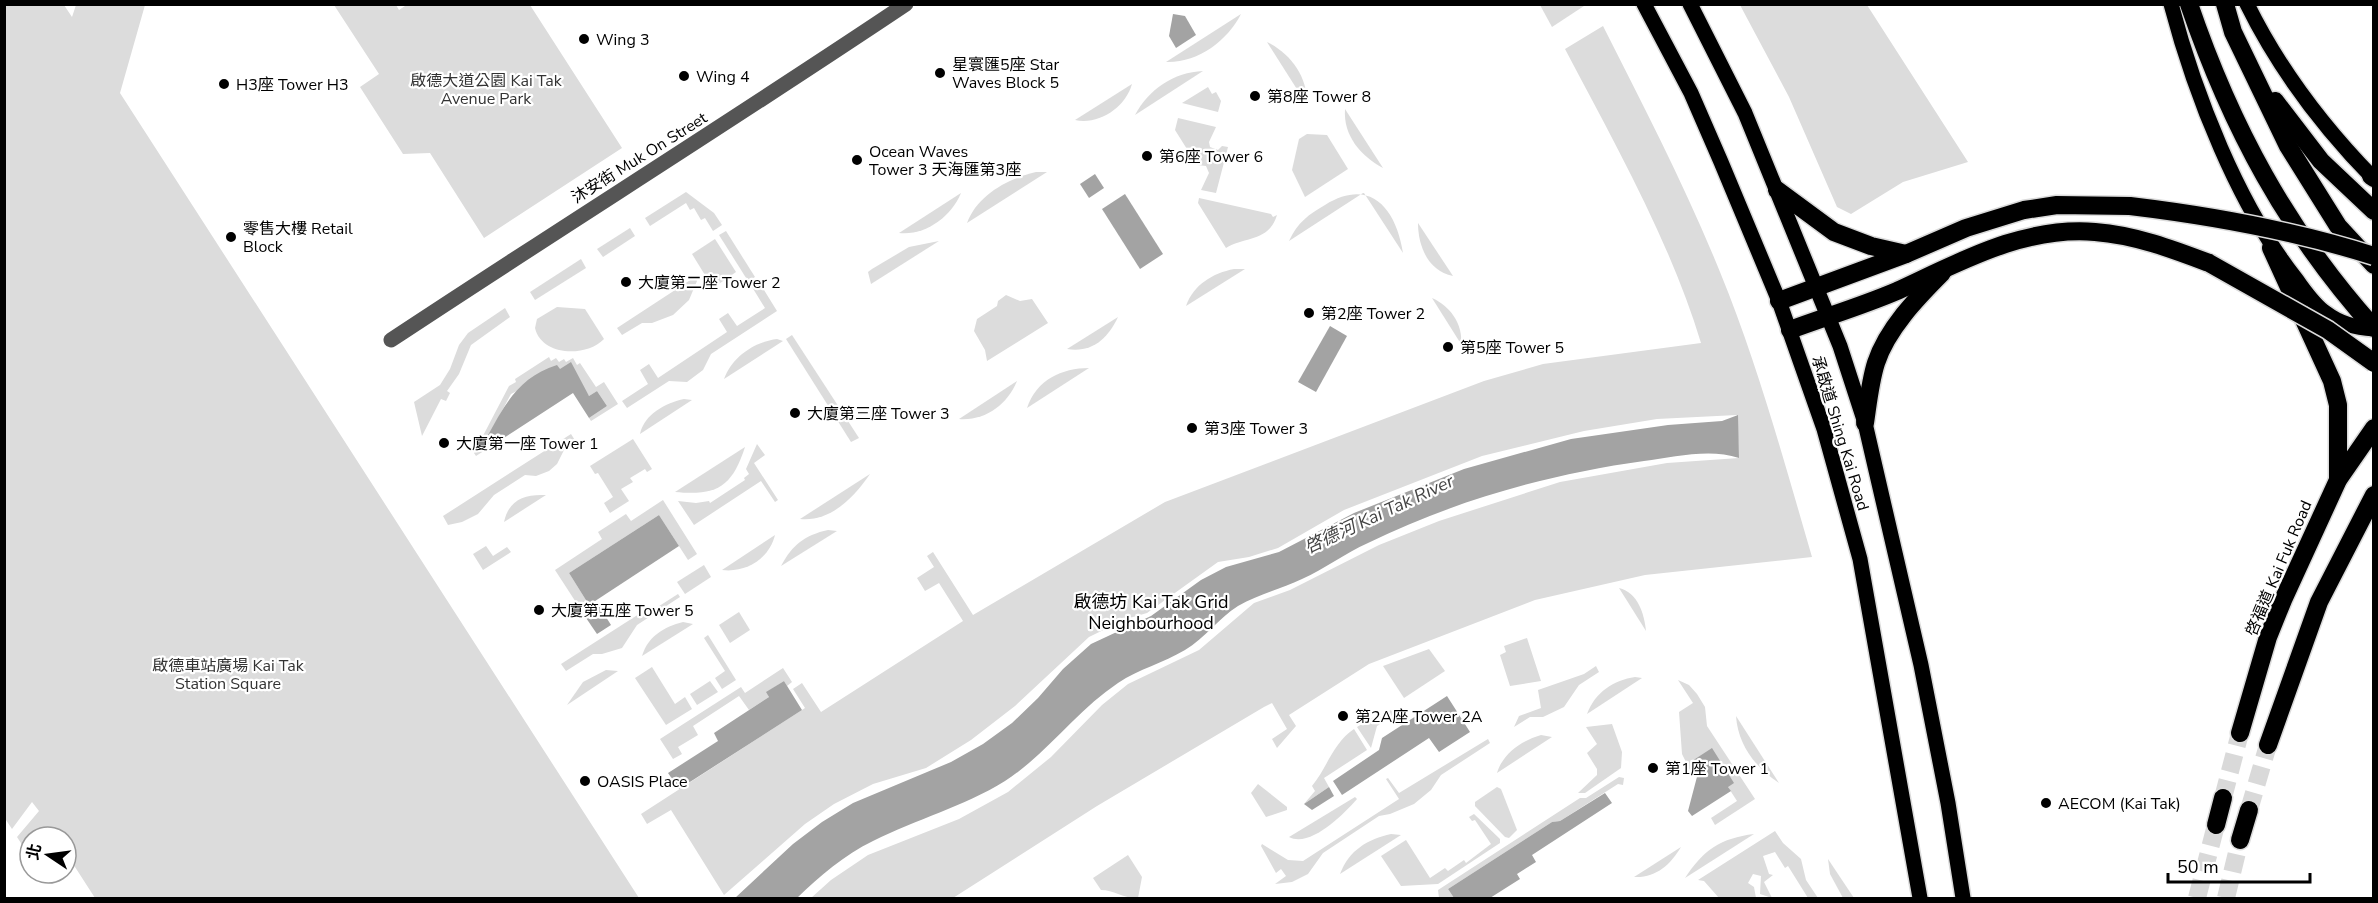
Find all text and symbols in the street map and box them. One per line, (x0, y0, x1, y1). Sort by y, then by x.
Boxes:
place label: Wing 3 (596, 29, 650, 51)
marker: Wing 3 (577, 32, 591, 46)
place label: 星寰匯5座 Star Waves Block 5 (952, 54, 1060, 94)
place label: Wing 4 (696, 66, 750, 88)
marker: 星寰匯5座 Star Waves Block 5 (933, 66, 947, 80)
marker: Wing 4 (677, 69, 691, 83)
park label: 啟德大道公園 Kai Tak Avenue Park (410, 70, 563, 110)
place label: H3座 Tower H3 (236, 74, 349, 96)
marker: H3座 Tower H3 (217, 77, 231, 91)
place label: 第8座 Tower 8 (1267, 86, 1371, 108)
marker: 第8座 Tower 8 (1248, 89, 1262, 103)
street label: 沐安街 Muk On Street (568, 107, 712, 209)
place label: Ocean Waves Tower 3 天海匯第3座 (869, 141, 1021, 181)
place label: 第6座 Tower 6 (1159, 146, 1263, 168)
marker: 第6座 Tower 6 (1140, 149, 1154, 163)
marker: Ocean Waves Tower 3 天海匯第3座 (850, 153, 864, 167)
place label: 零售大樓 Retail Block (243, 218, 353, 258)
marker: 零售大樓 Retail Block (224, 230, 238, 244)
place label: 大廈第二座 Tower 2 (638, 272, 781, 294)
marker: 大廈第二座 Tower 2 (619, 275, 633, 289)
place label: 第2座 Tower 2 (1321, 303, 1425, 325)
marker: 第2座 Tower 2 (1302, 306, 1316, 320)
place label: 第5座 Tower 5 (1460, 337, 1564, 359)
marker: 第5座 Tower 5 (1441, 340, 1455, 354)
street label: 承啟道 Shing Kai Road (1806, 353, 1874, 513)
place label: 大廈第三座 Tower 3 (807, 403, 950, 425)
marker: 大廈第三座 Tower 3 (788, 406, 802, 420)
place label: 第3座 Tower 3 (1204, 418, 1308, 440)
marker: 第3座 Tower 3 (1185, 421, 1199, 435)
place label: 大廈第一座 Tower 1 (456, 433, 599, 455)
marker: 大廈第一座 Tower 1 (437, 436, 451, 450)
water label: 啓德河 Kai Tak River (1300, 469, 1458, 559)
street label: 啓福道 Kai Fuk Road (2240, 497, 2317, 640)
district label: 啟德坊 Kai Tak Grid Neighbourhood (1073, 590, 1229, 635)
place label: 大廈第五座 Tower 5 (551, 600, 694, 622)
marker: 大廈第五座 Tower 5 (532, 603, 546, 617)
park label: 啟德車站廣場 Kai Tak Station Square (152, 655, 305, 695)
place label: 第2A座 Tower 2A (1355, 706, 1483, 728)
marker: 第2A座 Tower 2A (1336, 709, 1350, 723)
place label: 第1座 Tower 1 (1665, 758, 1769, 780)
marker: 第1座 Tower 1 (1646, 761, 1660, 775)
place label: OASIS Place (597, 771, 688, 793)
marker: OASIS Place (578, 774, 592, 788)
place label: AECOM (Kai Tak) (2058, 793, 2181, 815)
marker: AECOM (Kai Tak) (2039, 796, 2053, 810)
north arrow (18, 825, 78, 885)
text: 北 (22, 842, 47, 862)
scale bar (2168, 846, 2310, 884)
text: 50 m (2177, 855, 2219, 879)

